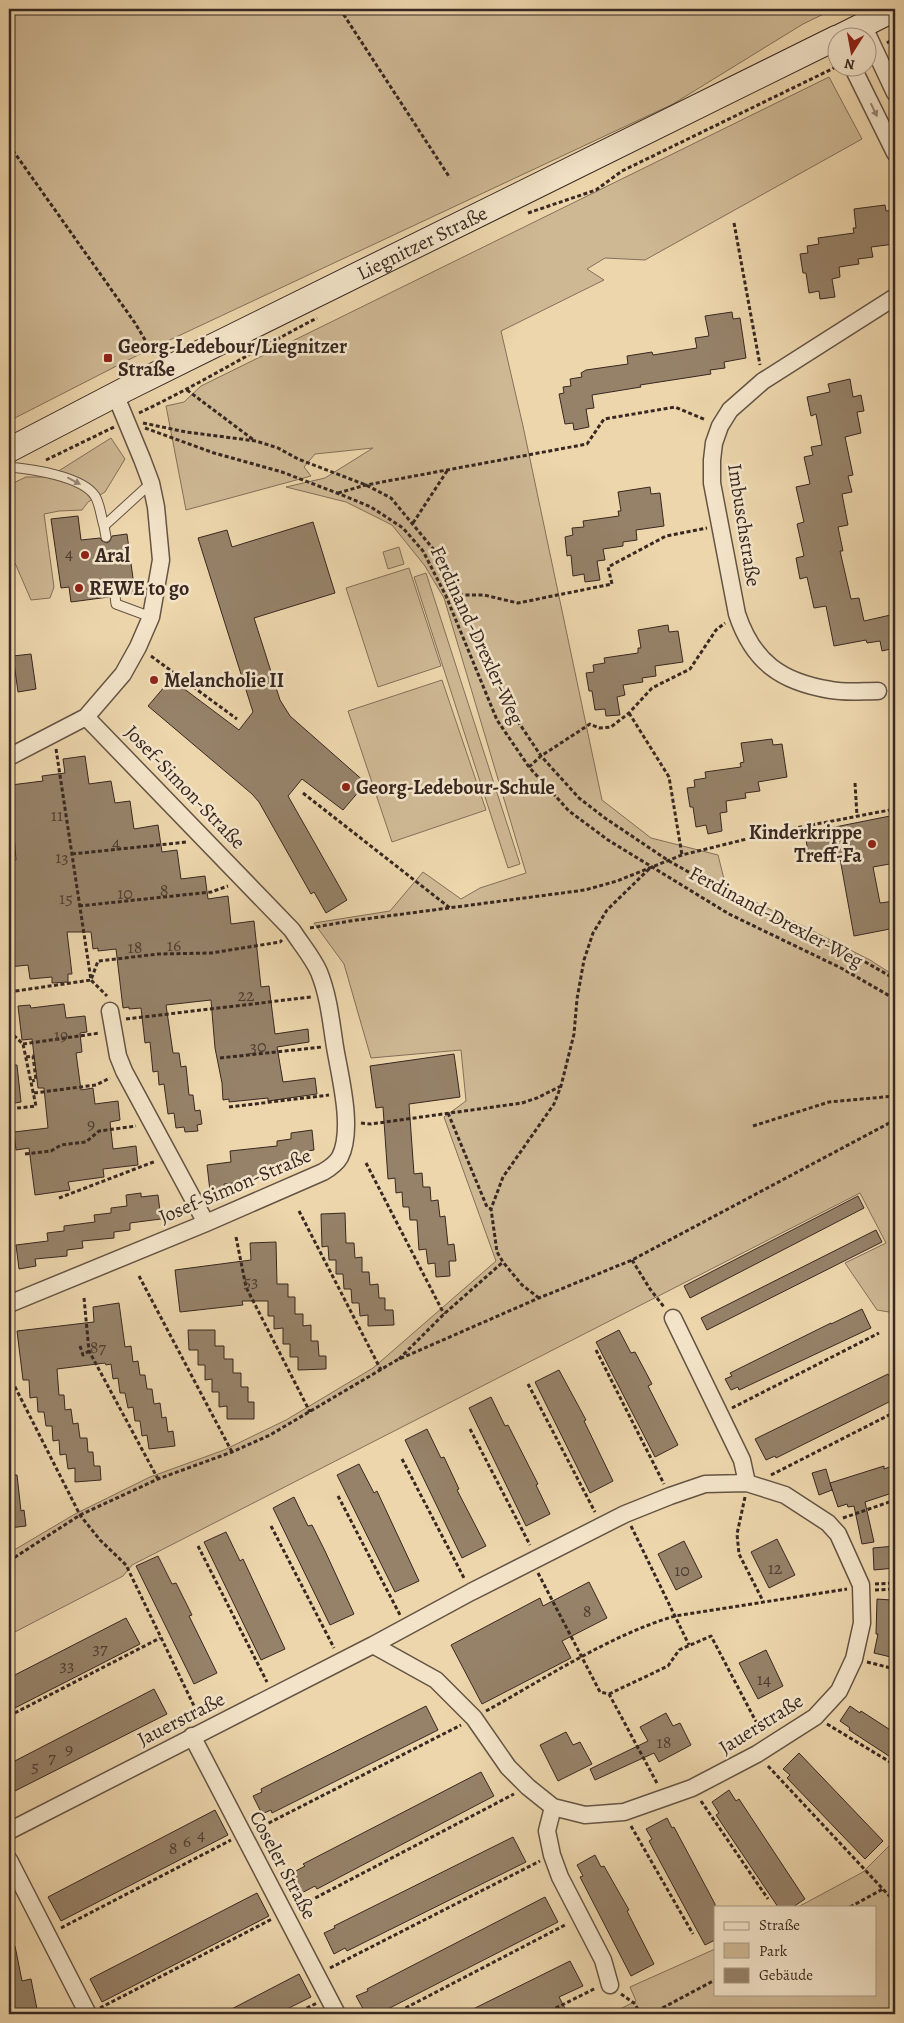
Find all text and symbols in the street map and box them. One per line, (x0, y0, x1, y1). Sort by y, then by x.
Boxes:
north arrow (826, 28, 876, 78)
text: N (843, 54, 856, 75)
one-way arrow (870, 103, 878, 117)
street label: Liegnitzer Straße (352, 199, 492, 286)
place label: Georg-Ledebour/Liegnitzer Straße (118, 333, 347, 383)
marker: Georg-Ledebour/Liegnitzer Straße (102, 352, 114, 364)
street label: Imbuschstraße (721, 462, 767, 588)
one-way arrow (67, 477, 81, 485)
house number: 4 (65, 541, 73, 565)
place label: Aral (94, 542, 131, 569)
street label: Ferdinand-Drexler-Weg (424, 542, 530, 728)
marker: Aral (79, 549, 91, 561)
place label: REWE to go (89, 575, 189, 602)
marker: REWE to go (73, 582, 85, 594)
place label: Melancholie II (164, 667, 284, 694)
marker: Melancholie II (148, 674, 160, 686)
street label: Josef-Simon-Straße (119, 719, 251, 855)
place label: Georg-Ledebour-Schule (356, 774, 555, 801)
marker: Georg-Ledebour-Schule (340, 781, 352, 793)
house number: 11 (51, 803, 63, 827)
place label: Kinderkrippe Treff-Fa (749, 819, 862, 869)
house number: 4 (112, 830, 120, 854)
marker: Kinderkrippe Treff-Fa (866, 838, 878, 850)
house number: 13 (55, 845, 69, 869)
street label: Ferdinand-Drexler-Weg (684, 860, 868, 974)
house number: 8 (160, 878, 168, 902)
house number: 10 (117, 881, 133, 905)
house number: 15 (59, 886, 73, 910)
house number: 16 (167, 933, 181, 957)
house number: 18 (128, 935, 142, 959)
house number: 22 (237, 983, 255, 1007)
house number: 19 (54, 1023, 68, 1047)
house number: 30 (249, 1034, 267, 1058)
house number: 9 (87, 1112, 95, 1136)
street label: Josef-Simon-Straße (155, 1142, 315, 1230)
house number: 53 (243, 1269, 259, 1293)
house number: 87 (90, 1335, 107, 1359)
house number: 12 (768, 1556, 783, 1580)
house number: 10 (674, 1558, 690, 1582)
house number: 8 (583, 1599, 591, 1623)
house number: 37 (92, 1636, 108, 1660)
house number: 33 (60, 1653, 74, 1677)
house number: 14 (757, 1667, 771, 1691)
street label: Jauerstraße (133, 1685, 229, 1753)
street label: Jauerstraße (714, 1687, 808, 1761)
house number: 18 (657, 1730, 671, 1754)
house number: 9 (65, 1737, 73, 1761)
house number: 7 (48, 1745, 56, 1769)
house number: 5 (31, 1754, 39, 1778)
street label: Coseler Straße (243, 1806, 323, 1924)
house number: 4 (197, 1822, 205, 1846)
house number: 6 (183, 1829, 191, 1853)
house number: 8 (169, 1836, 177, 1860)
legend (714, 1906, 876, 1996)
text: Straße (759, 1915, 800, 1935)
text: Park (759, 1941, 788, 1961)
text: Gebäude (759, 1965, 813, 1985)

